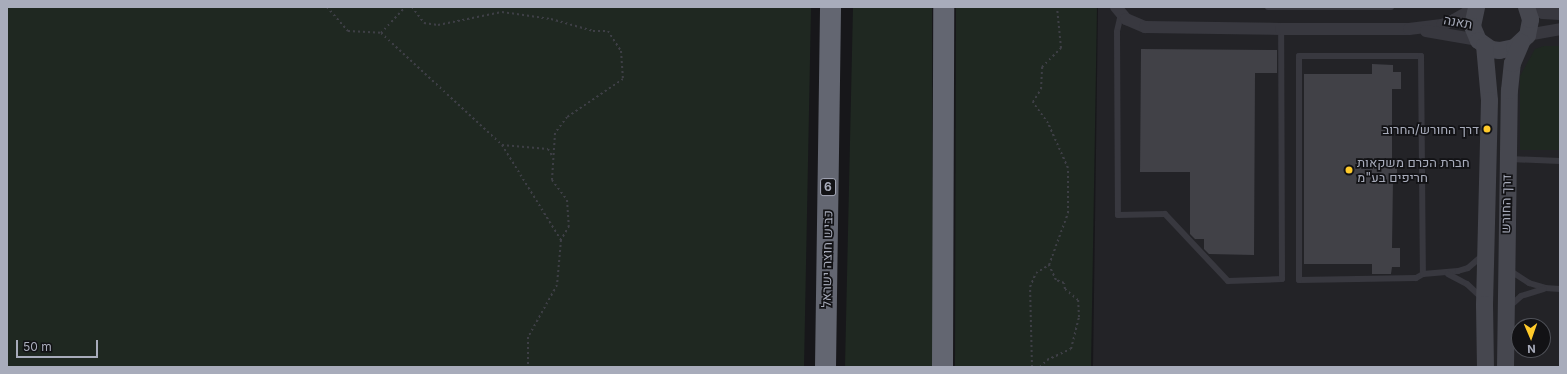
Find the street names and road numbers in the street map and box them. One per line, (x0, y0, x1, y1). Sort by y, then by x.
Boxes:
street label: תאנה (1442, 12, 1474, 32)
street label: דרך החורש (1498, 174, 1514, 234)
road number: 6 (820, 177, 836, 197)
street label: כביש חוצה ישראל (818, 210, 836, 308)

